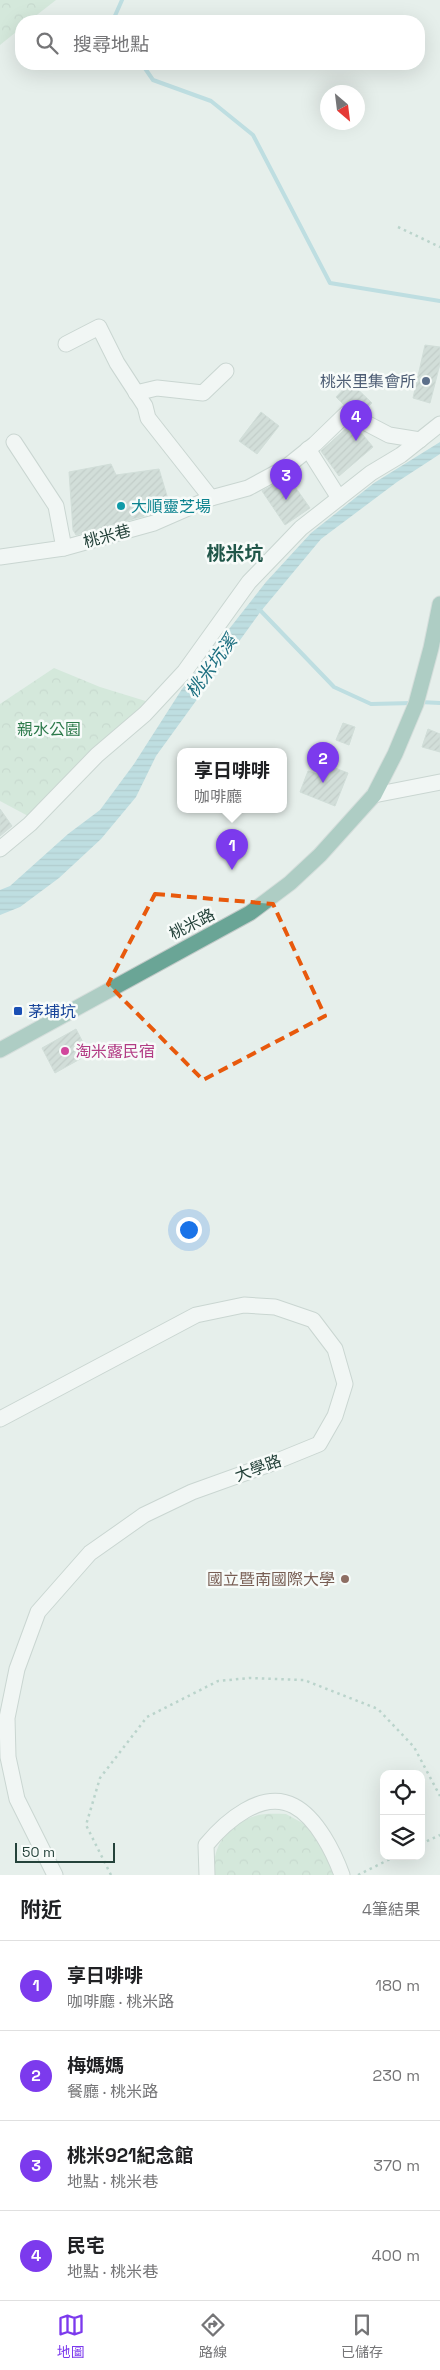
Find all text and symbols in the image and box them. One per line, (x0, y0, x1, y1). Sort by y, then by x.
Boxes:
search box (15, 15, 425, 70)
icon: search (33, 29, 61, 57)
text: 搜尋地點 (73, 32, 149, 57)
north arrow (320, 85, 365, 130)
place label: 桃米里集會所 (320, 371, 416, 392)
marker: 桃米里集會所 (420, 375, 432, 387)
pin: 4 (340, 400, 372, 441)
pin: 3 (270, 459, 302, 500)
place label: 大順靈芝場 (131, 496, 211, 517)
marker: 大順靈芝場 (115, 500, 127, 512)
street label: 桃米巷 (81, 520, 133, 552)
district label: 桃米坑 (206, 541, 264, 566)
water label: 桃米坑溪 (181, 628, 243, 702)
park label: 親水公園 (17, 719, 81, 740)
pin: 2 (307, 742, 339, 783)
popup (177, 748, 287, 813)
text: 享日啡啡 (194, 758, 270, 783)
text: 咖啡廳 (194, 786, 242, 807)
pin: 1 (216, 829, 248, 870)
street label: 桃米路 (166, 904, 218, 944)
place label: 茅埔坑 (28, 1001, 76, 1022)
marker: 茅埔坑 (12, 1005, 24, 1017)
place label: 淘米露民宿 (75, 1041, 155, 1062)
marker: 淘米露民宿 (59, 1045, 71, 1057)
your location (176, 1217, 202, 1243)
street label: 大學路 (232, 1450, 284, 1486)
place label: 國立暨南國際大學 (207, 1569, 335, 1590)
marker: 國立暨南國際大學 (339, 1573, 351, 1585)
map controls (380, 1770, 425, 1860)
button: locate (380, 1770, 425, 1815)
button: layers (380, 1815, 425, 1860)
scale bar (15, 1840, 115, 1863)
text: 50 m (22, 1843, 55, 1861)
text: 附近 (20, 1896, 62, 1923)
text: 4筆結果 (362, 1899, 420, 1920)
text: 享日啡啡 (67, 1963, 143, 1988)
text: 1 (32, 1975, 40, 1996)
text: 180 m (375, 1975, 420, 1996)
text: 咖啡廳 · 桃米路 (67, 1991, 174, 2012)
text: 梅媽媽 (67, 2053, 124, 2078)
text: 2 (31, 2065, 41, 2086)
text: 230 m (373, 2065, 420, 2086)
text: 餐廳 · 桃米路 (67, 2081, 158, 2102)
text: 桃米921紀念館 (67, 2143, 194, 2168)
text: 3 (31, 2155, 41, 2176)
text: 370 m (373, 2155, 420, 2176)
text: 地點 · 桃米巷 (67, 2171, 158, 2192)
text: 民宅 (67, 2233, 105, 2258)
text: 4 (31, 2245, 41, 2266)
text: 400 m (372, 2245, 420, 2266)
text: 地點 · 桃米巷 (67, 2261, 158, 2282)
tab: 地圖 (57, 2311, 85, 2361)
tab: 路線 (199, 2311, 227, 2361)
tab: 已儲存 (341, 2311, 383, 2361)

